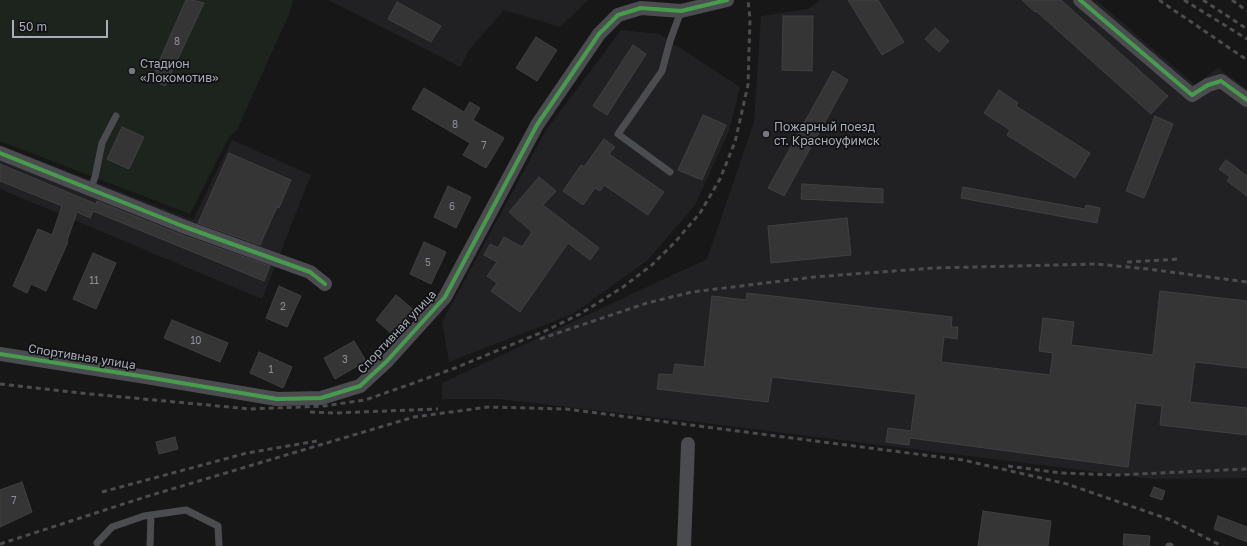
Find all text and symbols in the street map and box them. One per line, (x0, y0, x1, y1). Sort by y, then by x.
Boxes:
scale bar (14, 12, 110, 38)
text: 50 m (19, 19, 47, 34)
house number: 8 (174, 36, 180, 48)
place label: Стадион «Локомотив» (140, 57, 219, 85)
marker: Стадион «Локомотив» (127, 66, 137, 76)
house number: 8 (452, 119, 458, 131)
place label: Пожарный поезд ст. Красноуфимск (774, 120, 880, 148)
marker: Пожарный поезд ст. Красноуфимск (761, 129, 771, 139)
house number: 7 (481, 140, 487, 152)
house number: 6 (449, 201, 455, 213)
house number: 5 (425, 257, 431, 269)
house number: 11 (89, 275, 99, 287)
street label: Спортивная улица (355, 287, 439, 377)
house number: 2 (280, 301, 286, 313)
house number: 10 (190, 335, 202, 347)
street label: Спортивная улица (27, 341, 137, 373)
house number: 3 (342, 354, 348, 366)
house number: 1 (269, 364, 273, 376)
house number: 7 (11, 495, 17, 507)

